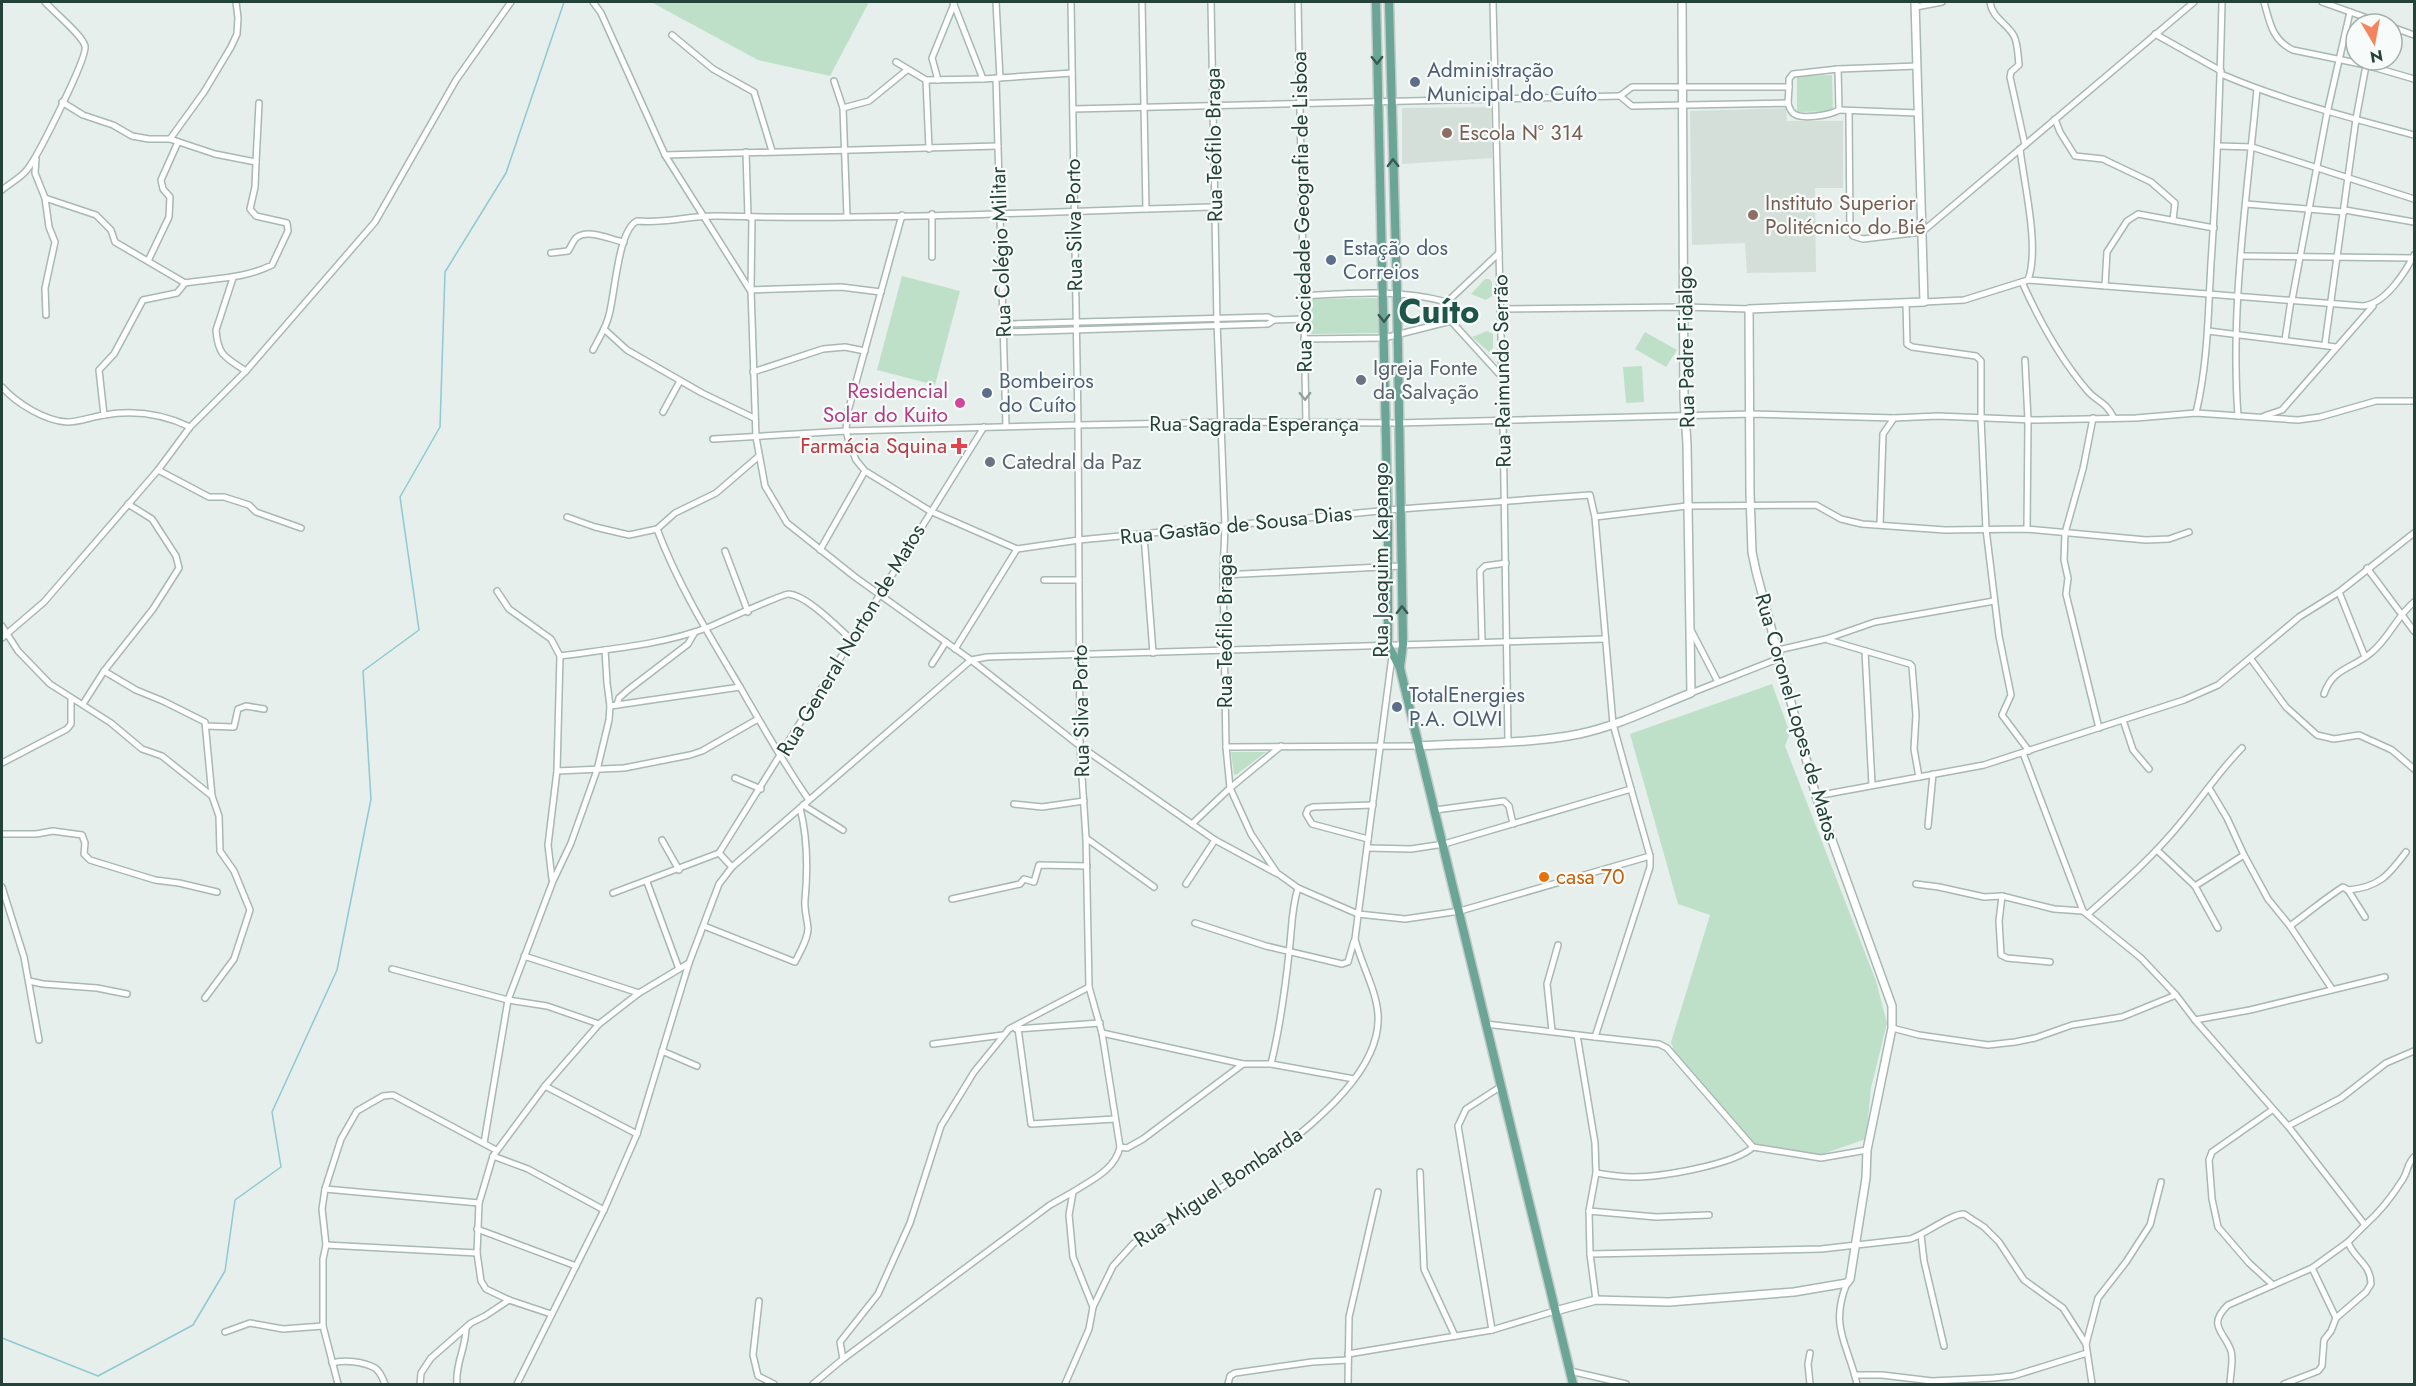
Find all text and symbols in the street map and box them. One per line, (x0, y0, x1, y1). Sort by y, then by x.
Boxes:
north arrow (2344, 12, 2404, 72)
text: N (2368, 44, 2385, 69)
street label: Rua Sociedade Geografia de Lisboa (1284, 51, 1320, 373)
one-way arrow (1371, 55, 1383, 64)
place label: Administração Municipal do Cuíto (1427, 55, 1597, 109)
street label: Rua Teófilo Braga (1198, 68, 1230, 222)
marker: Administração Municipal do Cuíto (1408, 75, 1422, 89)
place label: Escola Nº 314 (1459, 118, 1583, 148)
marker: Escola Nº 314 (1440, 126, 1454, 140)
street label: Rua Silva Porto (1058, 158, 1090, 292)
one-way arrow (1387, 158, 1399, 167)
street label: Rua Colégio Militar (983, 165, 1019, 338)
place label: Instituto Superior Politécnico do Bié (1765, 188, 1926, 242)
marker: Instituto Superior Politécnico do Bié (1746, 208, 1760, 222)
place label: Estação dos Correios (1343, 233, 1448, 287)
marker: Estação dos Correios (1324, 253, 1338, 267)
street label: Rua Padre Fidalgo (1670, 266, 1702, 428)
street label: Rua Raimundo Serrão (1485, 274, 1519, 468)
district label: Cuíto (1398, 288, 1480, 335)
one-way arrow (1378, 313, 1390, 322)
place label: Igreja Fonte da Salvação (1373, 353, 1479, 407)
place label: Bombeiros do Cuíto (999, 366, 1094, 420)
marker: Igreja Fonte da Salvação (1354, 373, 1368, 387)
place label: Residencial Solar do Kuito (823, 376, 948, 430)
marker: Bombeiros do Cuíto (980, 386, 994, 400)
one-way arrow (1299, 391, 1311, 400)
marker: Residencial Solar do Kuito (953, 396, 967, 410)
street label: Rua Sagrada Esperança (1149, 409, 1359, 439)
place label: Farmácia Squina (800, 431, 947, 461)
marker: Farmácia Squina (952, 439, 966, 453)
place label: Catedral da Paz (1002, 447, 1142, 477)
marker: Catedral da Paz (983, 455, 997, 469)
street label: Rua Joaquim Kapango (1366, 462, 1396, 658)
street label: Rua Gastão de Sousa Dias (1118, 498, 1354, 552)
street label: Rua General Norton de Matos (770, 518, 932, 762)
street label: Rua Teófilo Braga (1210, 554, 1240, 708)
street label: Rua Coronel Lopes de Matos (1747, 590, 1847, 844)
one-way arrow (1396, 605, 1408, 614)
street label: Rua Silva Porto (1065, 644, 1097, 778)
place label: TotalEnergies P.A. OLWI (1409, 680, 1525, 734)
marker: TotalEnergies P.A. OLWI (1390, 700, 1404, 714)
place label: casa 70 (1556, 862, 1625, 892)
marker: casa 70 (1537, 870, 1551, 884)
street label: Rua Miguel Bombarda (1128, 1119, 1308, 1255)

